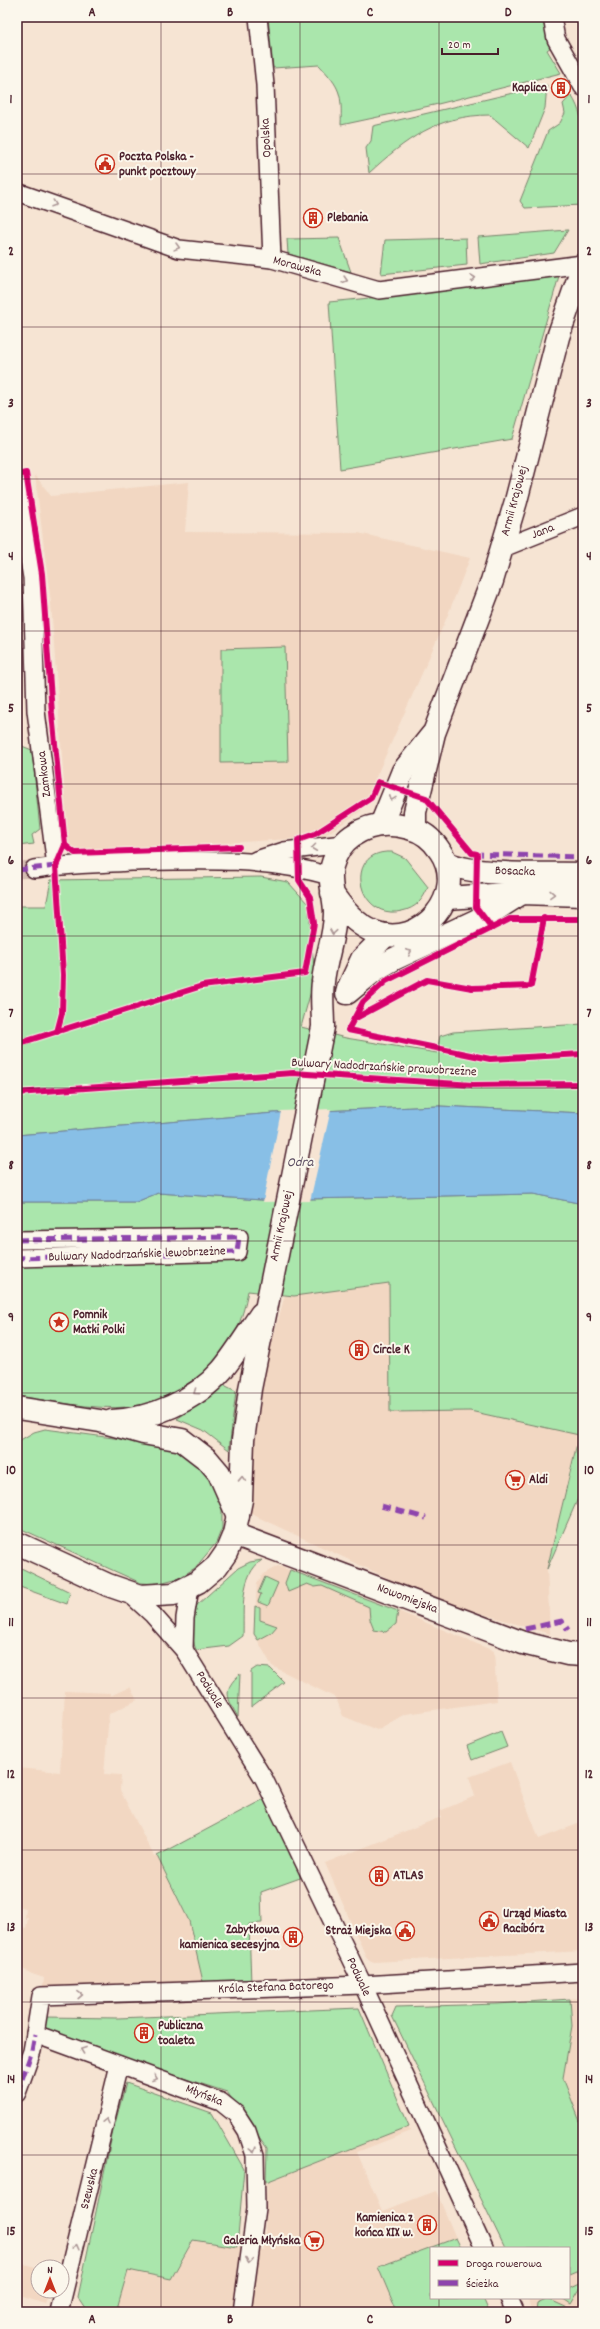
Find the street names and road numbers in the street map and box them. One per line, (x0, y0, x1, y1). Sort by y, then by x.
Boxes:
street label: Opolska (256, 117, 278, 158)
street label: Morawska (271, 251, 324, 283)
street label: Armii Krajowej (496, 464, 534, 538)
street label: Jana (529, 519, 558, 545)
street label: Zamkowa (33, 749, 57, 798)
street label: Bosacka (495, 862, 536, 882)
street label: Bulwary Nadodrzańskie prawobrzeżne (291, 1054, 477, 1082)
street label: Armii Krajowej (265, 1189, 299, 1263)
street label: Bulwary Nadodrzańskie lewobrzeżne (48, 1242, 226, 1268)
street label: Nowomiejska (374, 1579, 441, 1620)
street label: Podwale (190, 1668, 228, 1713)
street label: Podwale (341, 1954, 375, 2000)
street label: Króla Stefana Batorego (218, 1976, 334, 2000)
street label: Młyńska (182, 2080, 227, 2112)
street label: Szewska (76, 2166, 104, 2212)

